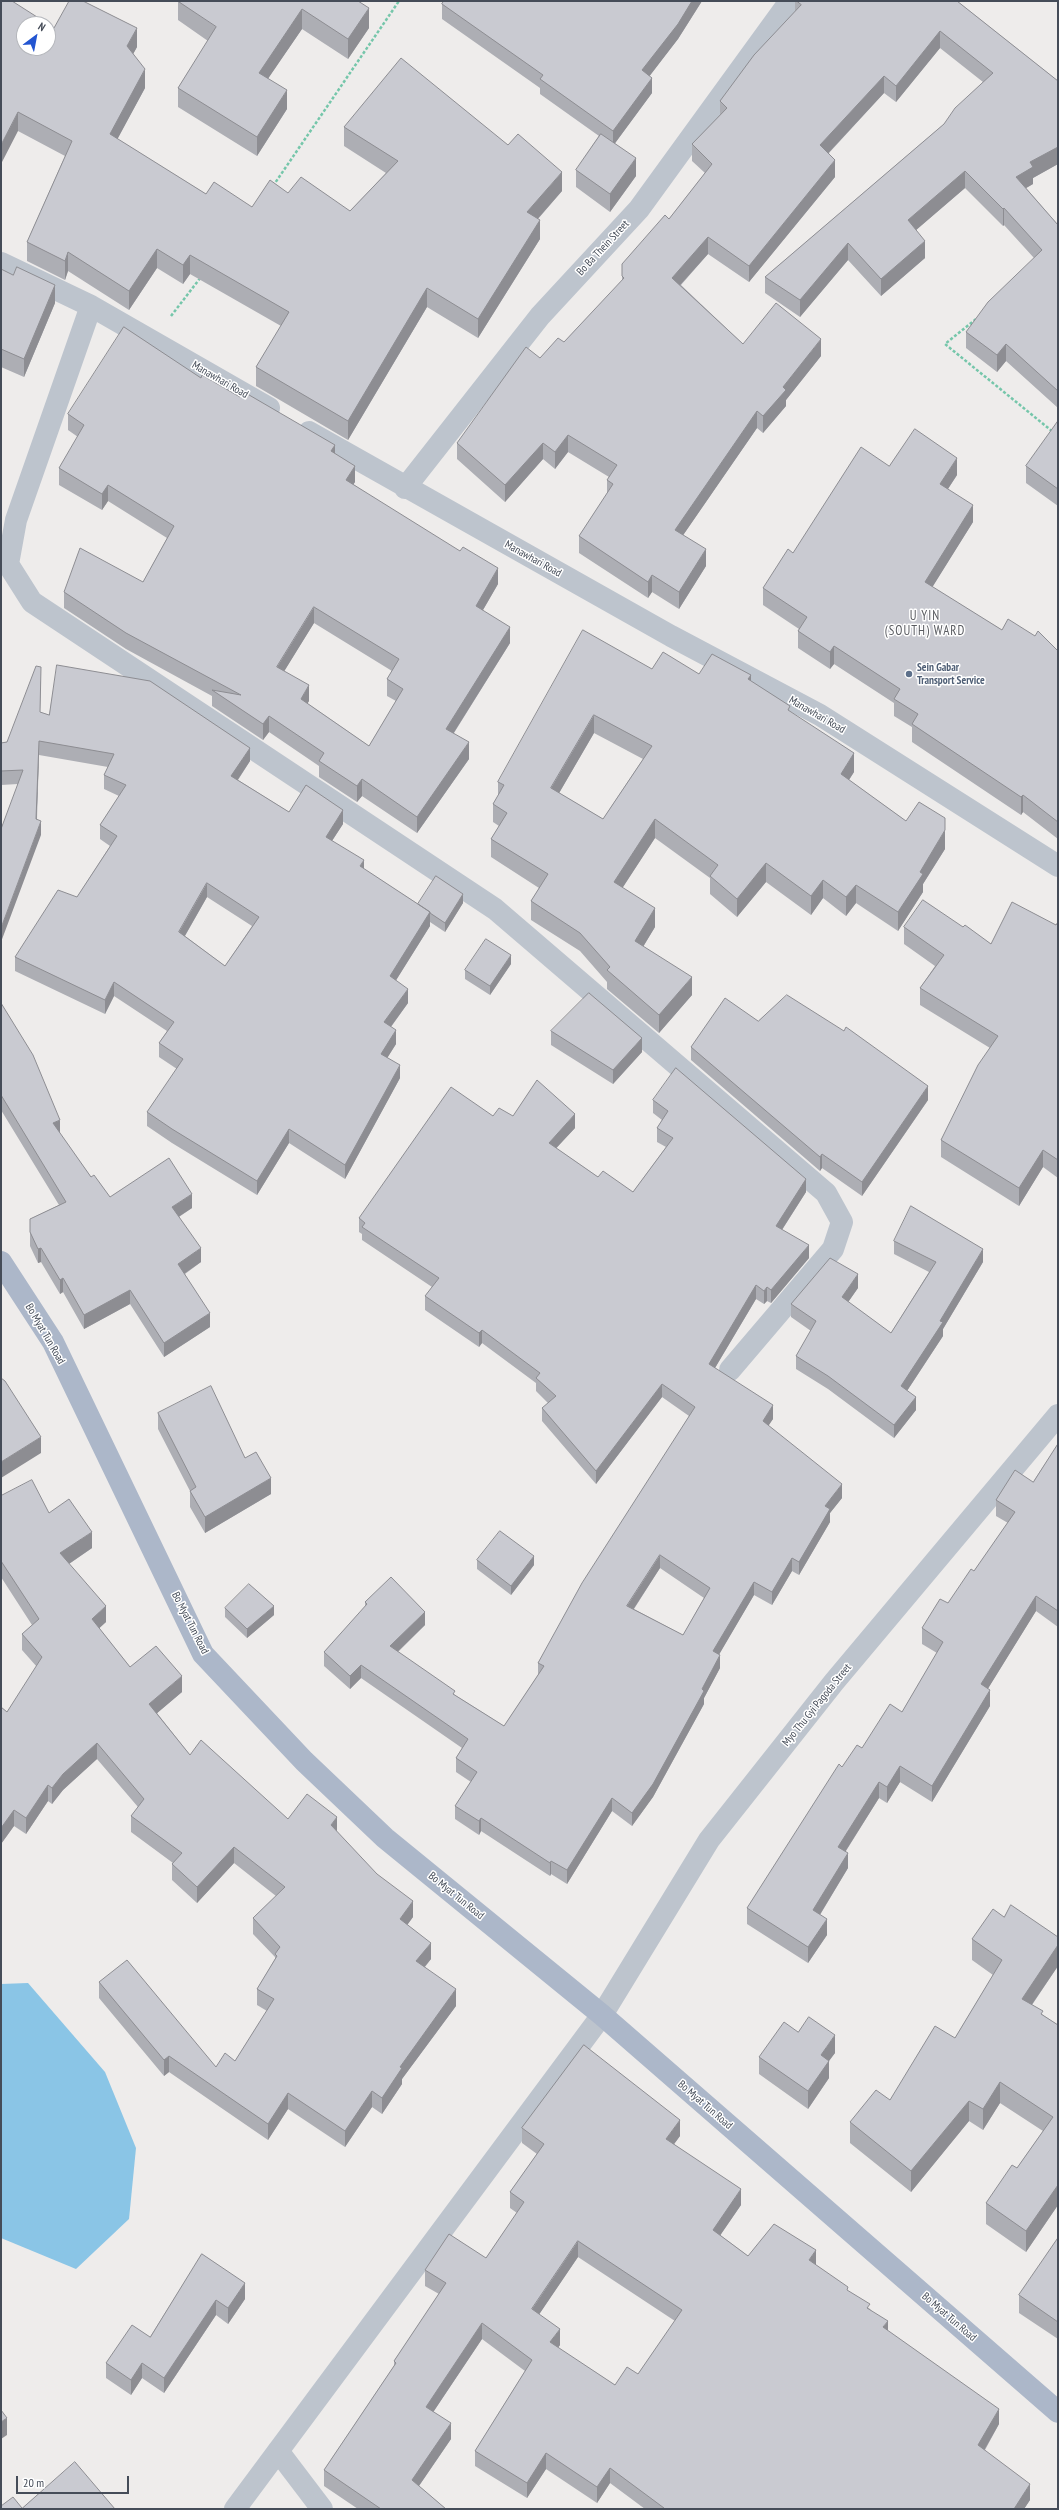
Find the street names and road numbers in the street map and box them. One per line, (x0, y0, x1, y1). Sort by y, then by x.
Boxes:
street label: Bo Ba Thein Street (574, 218, 632, 278)
street label: Manawhari Road (189, 359, 251, 401)
street label: Manawhari Road (502, 538, 564, 580)
street label: Manawhari Road (786, 694, 848, 736)
street label: Bo Myat Tun Road (22, 1301, 68, 1367)
street label: Bo Myat Tun Road (169, 1590, 211, 1656)
street label: Myo Thu Gyi Pagoda Street (780, 1661, 854, 1749)
street label: Bo Myat Tun Road (425, 1870, 487, 1922)
street label: Bo Myat Tun Road (675, 2078, 735, 2132)
street label: Bo Myat Tun Road (919, 2290, 979, 2344)

